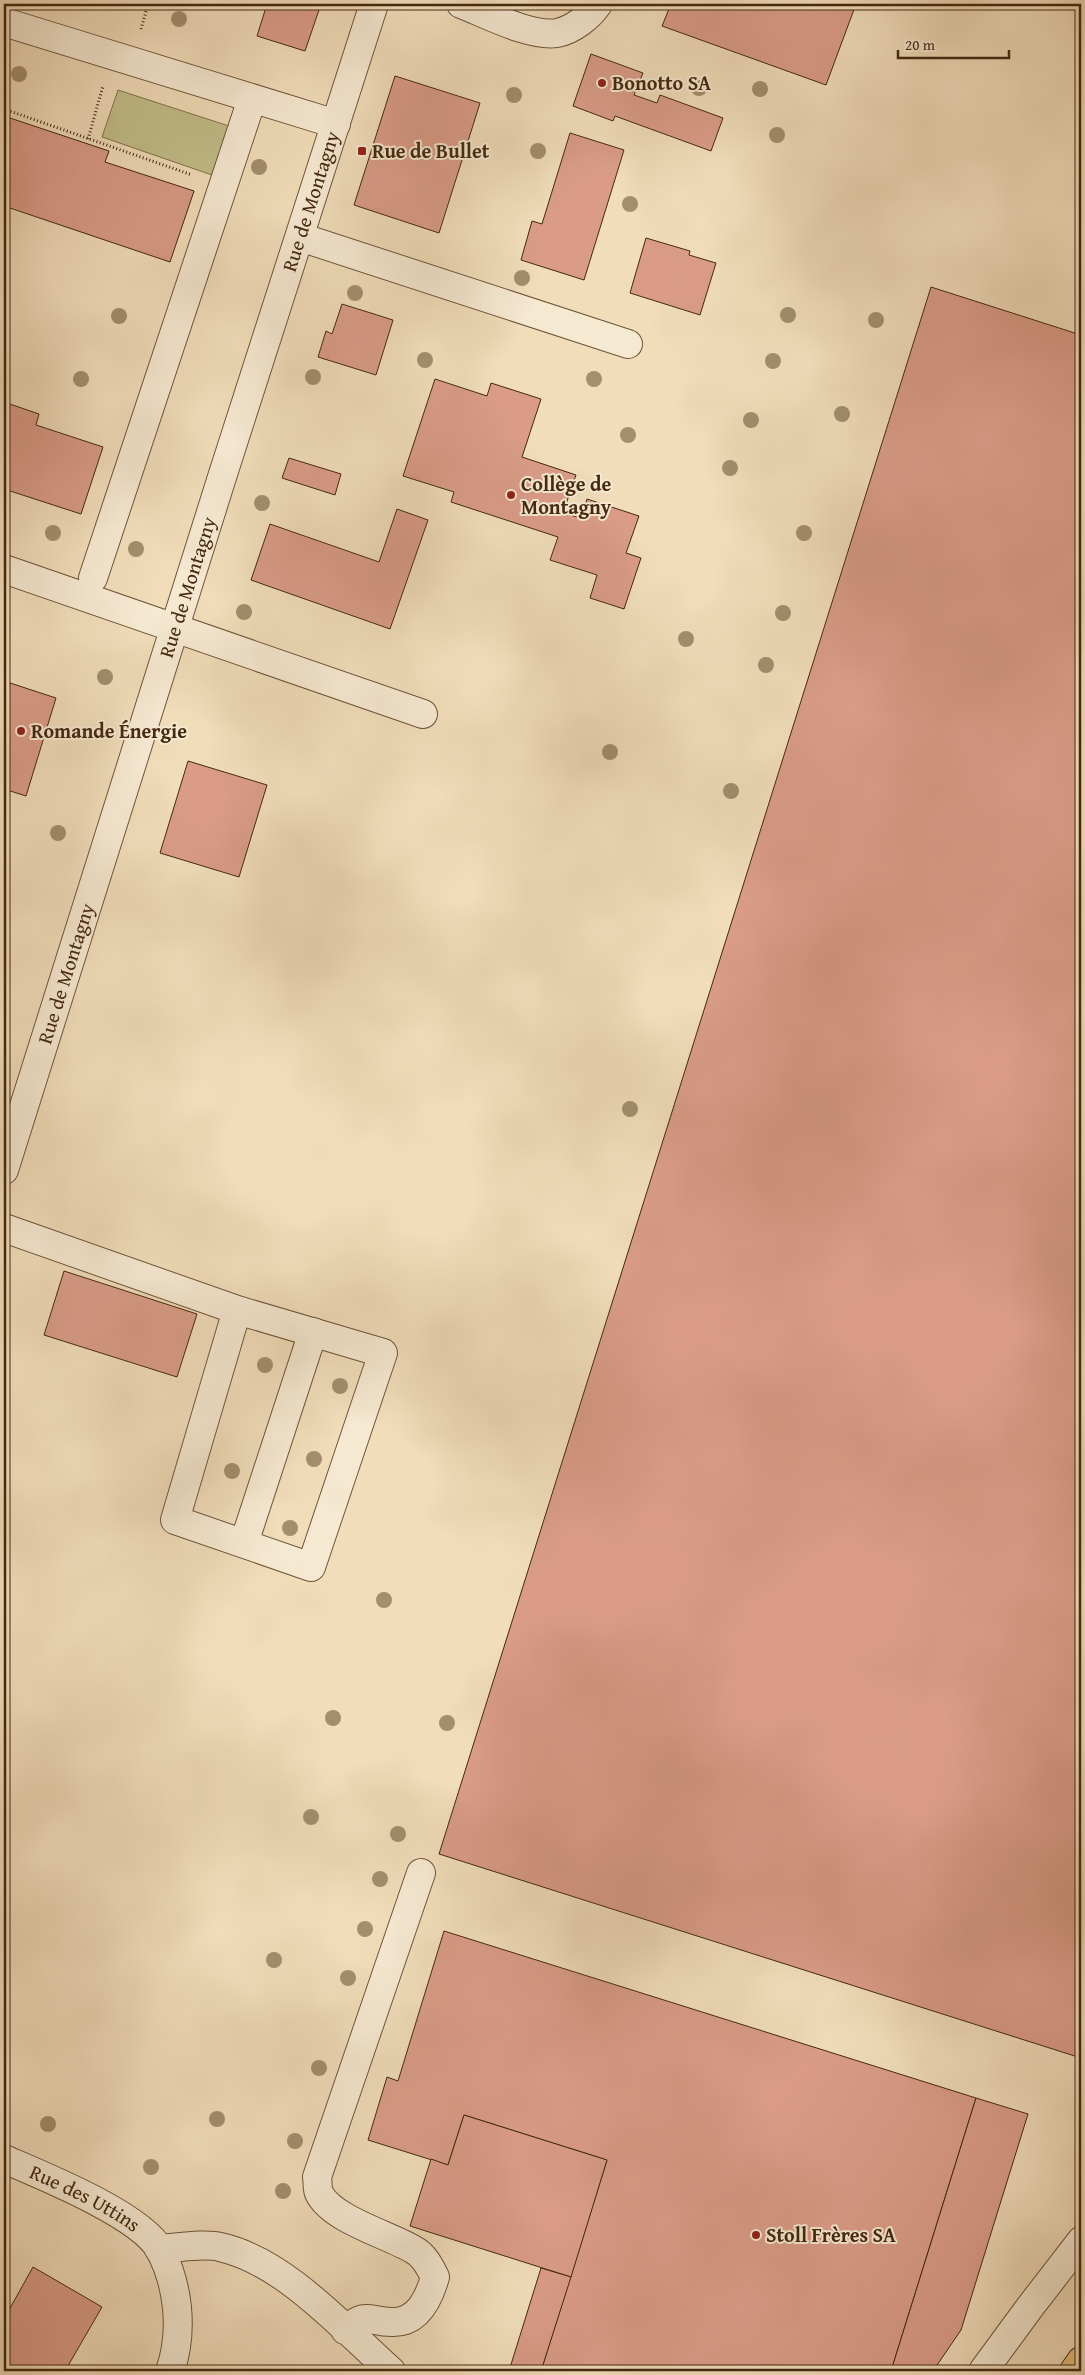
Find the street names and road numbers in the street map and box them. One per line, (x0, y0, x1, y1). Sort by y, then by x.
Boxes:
street label: Rue de Montagny (274, 127, 346, 275)
street label: Rue de Montagny (151, 513, 223, 661)
street label: Rue de Montagny (30, 899, 101, 1047)
street label: Rue des Uttins (26, 2157, 147, 2238)

